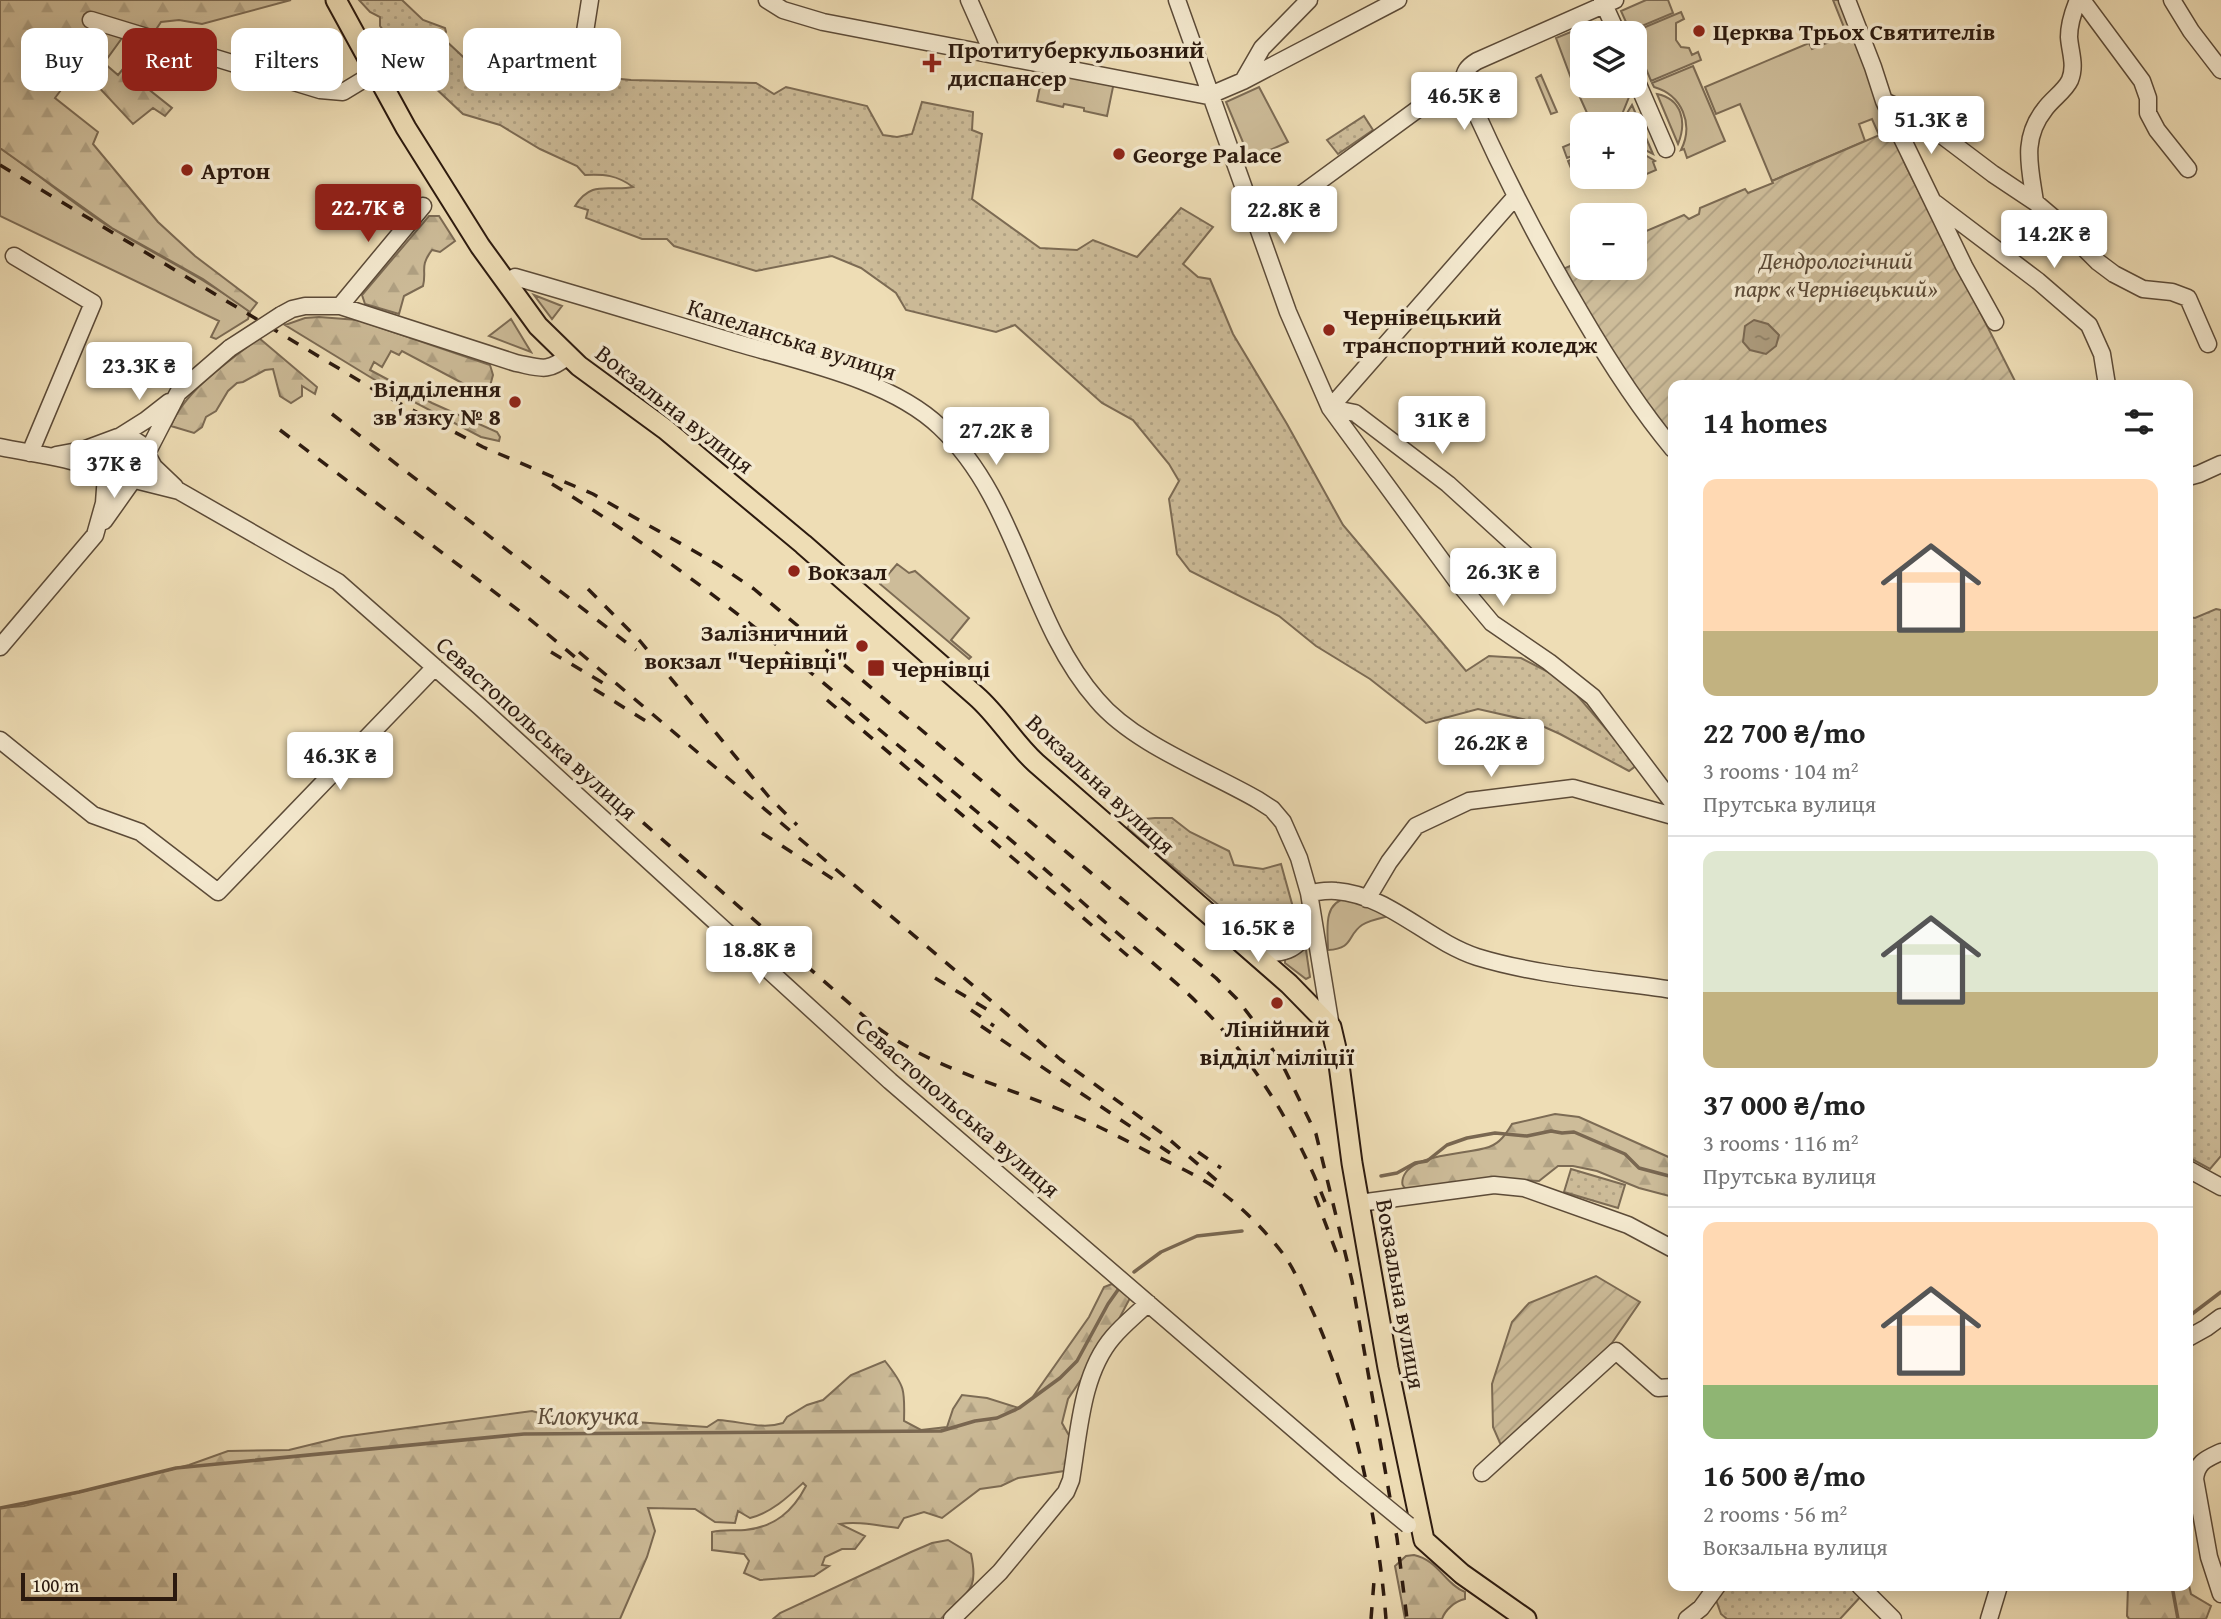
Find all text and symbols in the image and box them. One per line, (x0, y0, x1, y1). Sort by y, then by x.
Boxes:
place label: Церква Трьох Святителів (1713, 14, 1995, 49)
map controls (1570, 21, 1647, 280)
button: layers (1570, 21, 1647, 98)
marker: Церква Трьох Святителів (1691, 23, 1707, 39)
chip: Buy (21, 28, 108, 91)
chip: Rent (122, 28, 217, 91)
chip: Filters (231, 28, 343, 91)
chip: New (357, 28, 449, 91)
chip: Apartment (463, 28, 621, 91)
place label: Протитуберкульозний диспансер (948, 32, 1204, 95)
marker: Протитуберкульозний диспансер (922, 53, 942, 73)
pin: 46.5K ₴ (1399, 72, 1529, 132)
text: 46.5K ₴ (1427, 78, 1501, 111)
pin: 51.3K ₴ (1866, 96, 1996, 156)
text: 51.3K ₴ (1894, 102, 1968, 135)
button: + (1570, 112, 1647, 189)
place label: George Palace (1133, 137, 1282, 172)
marker: George Palace (1111, 146, 1127, 162)
place label: Артон (201, 153, 271, 188)
marker: Артон (179, 162, 195, 178)
pin: 22.7K ₴ (303, 184, 433, 244)
pin: 22.8K ₴ (1219, 187, 1349, 246)
text: 22.7K ₴ (331, 190, 405, 223)
text: 22.8K ₴ (1247, 192, 1321, 225)
button: − (1570, 203, 1647, 280)
pin: 14.2K ₴ (1989, 210, 2119, 270)
text: 14.2K ₴ (2017, 216, 2091, 249)
park label: Дендрологічний парк «Чернівецький» (1734, 243, 1938, 306)
street label: Капеланська вулиця (683, 289, 901, 389)
place label: Чернівецький транспортний коледж (1343, 299, 1598, 362)
marker: Чернівецький транспортний коледж (1321, 322, 1337, 338)
street label: Вокзальна вулиця (588, 336, 762, 482)
pin: 23.3K ₴ (74, 342, 204, 402)
text: 23.3K ₴ (102, 348, 176, 381)
place label: Відділення зв'язку № 8 (373, 371, 501, 434)
marker: Відділення зв'язку № 8 (507, 394, 523, 410)
pin: 31K ₴ (1393, 396, 1491, 456)
text: 14 homes (1703, 400, 1828, 444)
text: 31K ₴ (1414, 402, 1470, 435)
icon: filters (2120, 403, 2158, 441)
pin: 27.2K ₴ (931, 407, 1061, 467)
text: 27.2K ₴ (959, 413, 1033, 446)
pin: 37K ₴ (65, 440, 163, 500)
text: 37K ₴ (86, 446, 142, 479)
icon: home (1868, 525, 1994, 651)
pin: 26.3K ₴ (1438, 548, 1568, 608)
place label: Вокзал (808, 554, 887, 589)
text: 26.3K ₴ (1466, 554, 1540, 587)
marker: Вокзал (786, 563, 802, 579)
place label: Залізничний вокзал "Чернівці" (644, 615, 848, 678)
street label: Севастопольська вулиця (428, 628, 646, 828)
marker: Залізничний вокзал "Чернівці" (854, 638, 870, 654)
place label: Чернівці (892, 651, 990, 686)
marker: Чернівці (866, 658, 886, 678)
street label: Вокзальна вулиця (1019, 706, 1183, 862)
text: 22 700 ₴/mo (1703, 710, 1866, 754)
pin: 26.2K ₴ (1426, 720, 1556, 779)
text: 26.2K ₴ (1454, 725, 1528, 758)
pin: 46.3K ₴ (275, 732, 405, 792)
text: 46.3K ₴ (303, 738, 377, 771)
text: 3 rooms · 104 m² (1703, 754, 1858, 787)
text: Прутська вулиця (1703, 787, 1876, 820)
icon: home (1868, 897, 1994, 1023)
pin: 16.5K ₴ (1193, 904, 1323, 964)
text: 16.5K ₴ (1221, 910, 1295, 943)
pin: 18.8K ₴ (694, 926, 824, 986)
text: 18.8K ₴ (722, 932, 796, 965)
marker: Лінійний відділ міліції (1269, 995, 1285, 1011)
street label: Севастопольська вулиця (848, 1008, 1068, 1206)
place label: Лінійний відділ міліції (1200, 1011, 1355, 1074)
text: 37 000 ₴/mo (1703, 1082, 1866, 1126)
text: 3 rooms · 116 m² (1703, 1126, 1858, 1159)
text: Прутська вулиця (1703, 1159, 1876, 1192)
street label: Вокзальна вулиця (1367, 1196, 1435, 1392)
icon: home (1868, 1268, 1994, 1394)
water label: Клокучка (537, 1395, 639, 1434)
text: 16 500 ₴/mo (1703, 1453, 1866, 1497)
text: 2 rooms · 56 m² (1703, 1497, 1847, 1530)
text: Вокзальна вулиця (1703, 1530, 1888, 1563)
scale bar (21, 1570, 177, 1602)
text: 100 m (32, 1571, 79, 1599)

